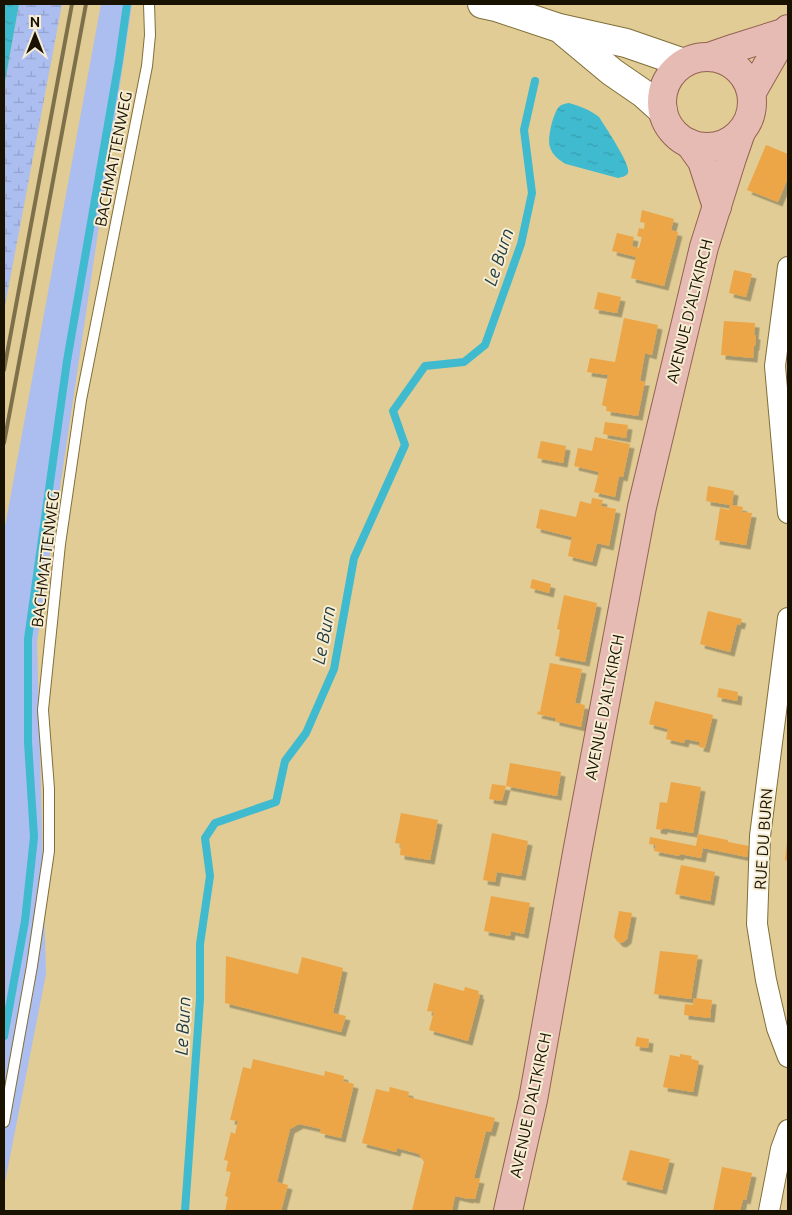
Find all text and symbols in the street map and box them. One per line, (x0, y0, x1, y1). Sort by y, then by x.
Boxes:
north arrow (10, 10, 60, 60)
text: N (30, 14, 40, 30)
street label: BACHMATTENWEG (91, 90, 135, 228)
water label: Le Burn (479, 225, 517, 288)
street label: AVENUE D'ALTKIRCH (662, 237, 716, 385)
street label: BACHMATTENWEG (28, 490, 62, 628)
water label: Le Burn (308, 604, 338, 666)
street label: AVENUE D'ALTKIRCH (581, 633, 627, 781)
street label: RUE DU BURN (750, 788, 776, 890)
water label: Le Burn (170, 996, 194, 1056)
street label: AVENUE D'ALTKIRCH (506, 1031, 554, 1179)

